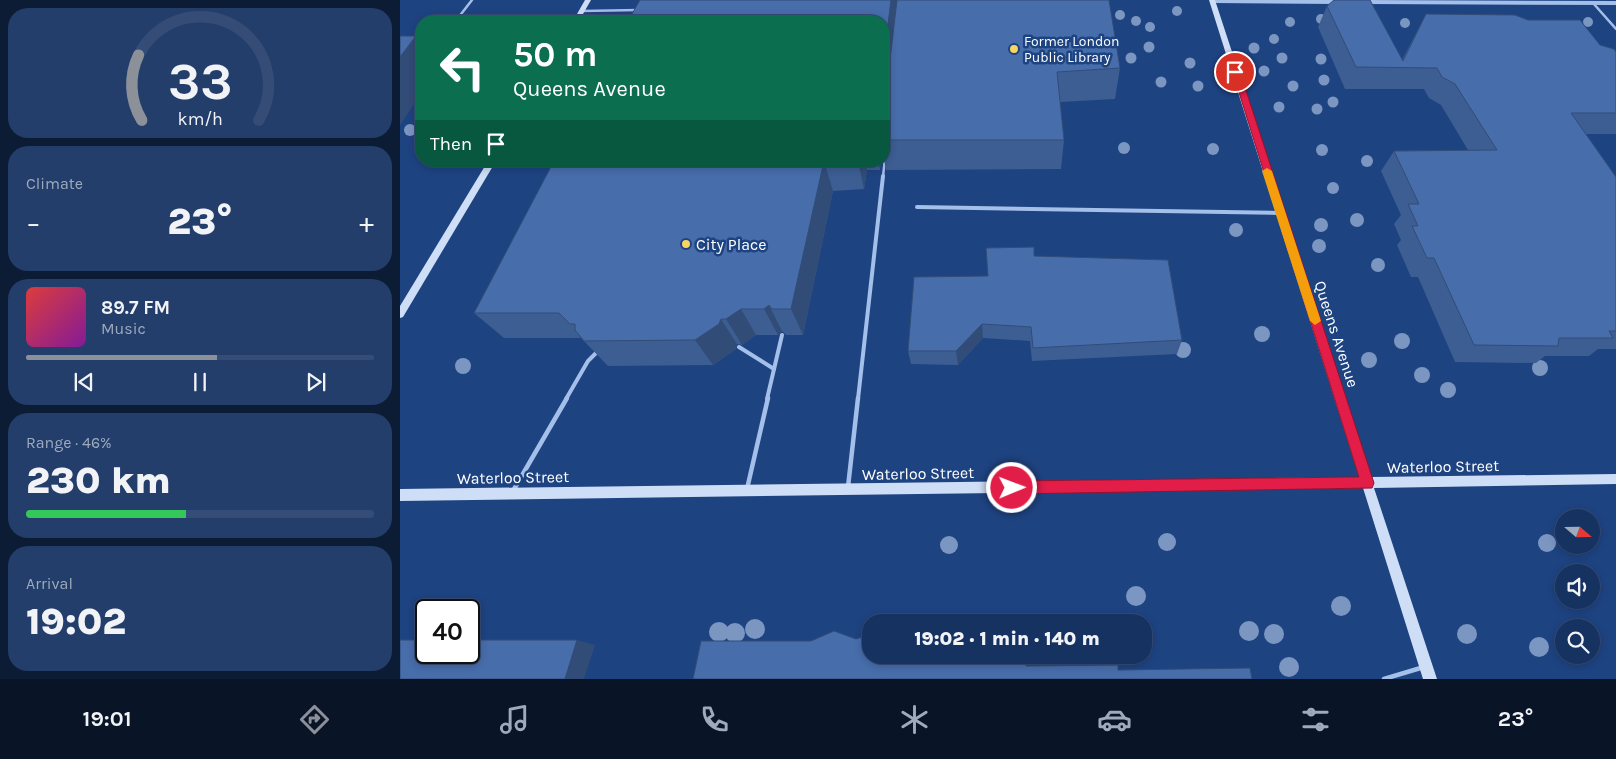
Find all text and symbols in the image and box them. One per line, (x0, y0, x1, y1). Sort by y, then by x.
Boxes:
place label: Former London Public Library (1024, 33, 1119, 66)
text: 50 m (513, 34, 598, 75)
icon: left (430, 35, 495, 100)
marker: Former London Public Library (1008, 43, 1020, 55)
text: 33 (168, 51, 232, 112)
pin (1214, 51, 1256, 93)
icon: arrive (1221, 58, 1249, 86)
text: Queens Avenue (513, 76, 666, 102)
text: km/h (177, 109, 223, 130)
icon: arrive (482, 130, 510, 158)
text: Then (430, 133, 472, 155)
text: Climate (26, 174, 83, 193)
text: 23° (167, 199, 233, 244)
text: − (26, 206, 41, 239)
text: + (359, 206, 374, 239)
place label: City Place (696, 235, 766, 254)
marker: City Place (680, 238, 692, 250)
street label: Queens Avenue (1310, 278, 1363, 390)
text: 89.7 FM (101, 297, 170, 319)
text: Music (101, 319, 146, 338)
icon: previous (70, 368, 98, 396)
icon: pause (186, 368, 214, 396)
icon: next (302, 368, 330, 396)
text: Range · 46% (26, 433, 112, 452)
street label: Waterloo Street (1387, 456, 1499, 477)
text: 230 km (26, 458, 171, 503)
position arrow (985, 461, 1037, 513)
street label: Waterloo Street (862, 463, 974, 484)
street label: Waterloo Street (457, 467, 569, 488)
north arrow (1555, 509, 1600, 554)
map controls (1555, 509, 1600, 664)
button: sound (1555, 564, 1600, 609)
text: Arrival (26, 574, 73, 593)
text: 19:02 (26, 599, 126, 644)
speed limit sign: 40 (415, 599, 480, 664)
button: search (1555, 619, 1600, 664)
text: 19:02 · 1 min · 140 m (914, 628, 1100, 650)
icon: directions (297, 702, 332, 737)
icon: music (497, 702, 532, 737)
icon: phone (697, 702, 732, 737)
icon: climate (897, 702, 932, 737)
icon: car (1097, 702, 1132, 737)
icon: filters (1298, 702, 1333, 737)
text: 19:01 (83, 706, 132, 732)
text: 23° (1498, 706, 1533, 732)

